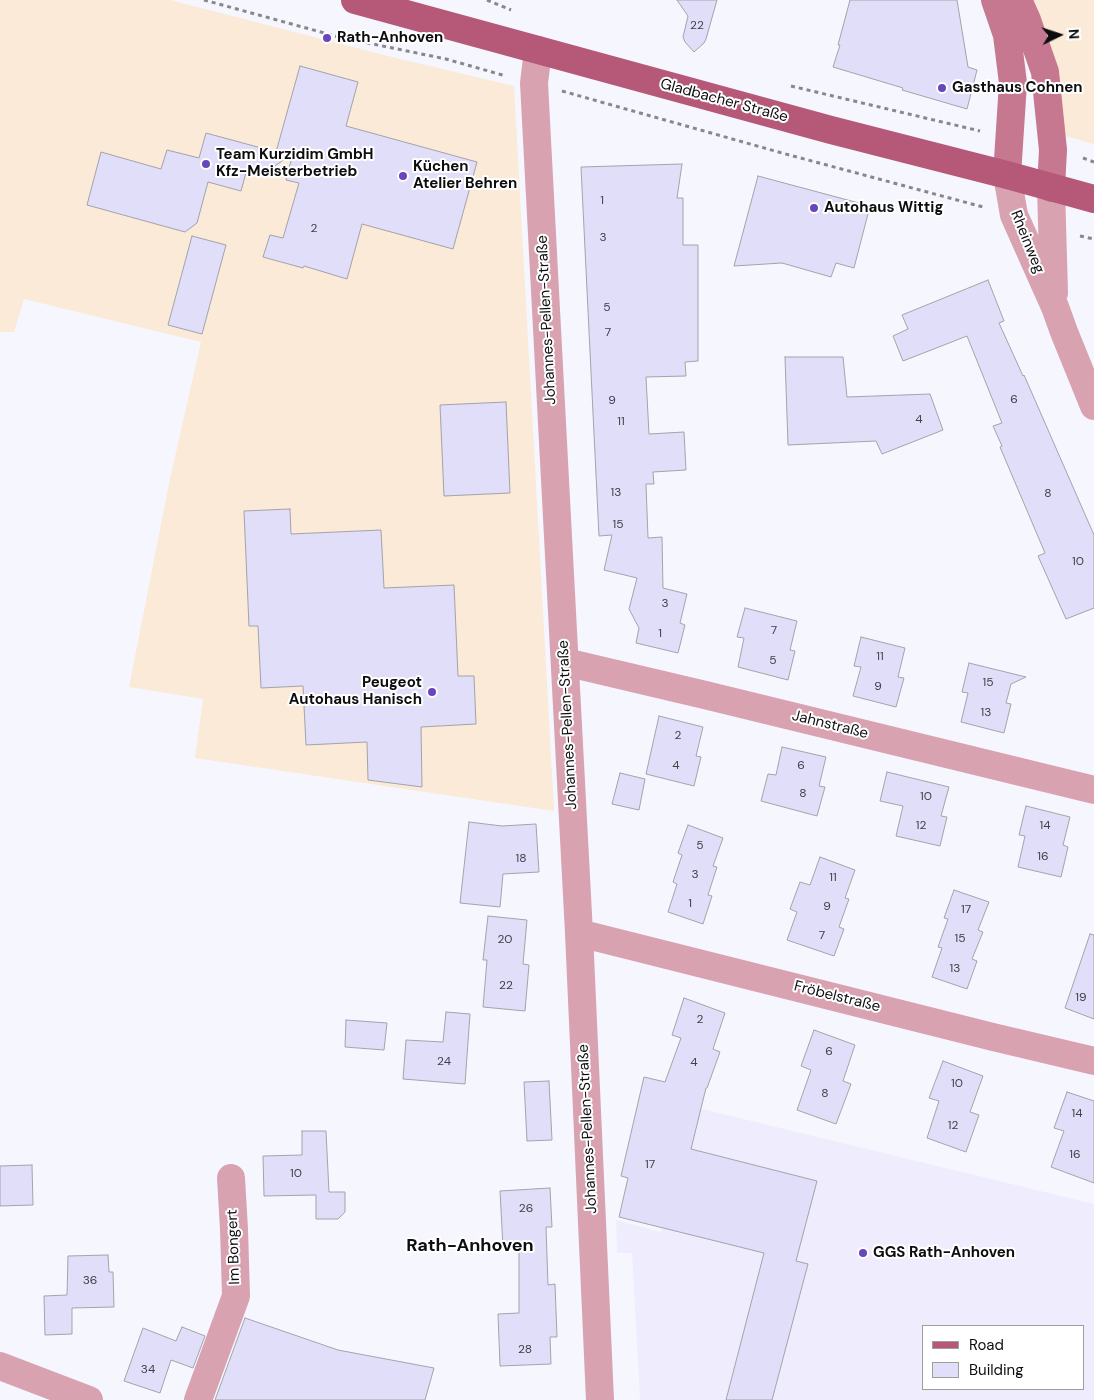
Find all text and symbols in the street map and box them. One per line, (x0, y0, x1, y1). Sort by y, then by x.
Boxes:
north arrow (1034, 10, 1084, 60)
house number: 22 (690, 19, 704, 33)
text: N (1065, 28, 1083, 40)
place label: Rath-Anhoven (337, 29, 443, 47)
marker: Rath-Anhoven (321, 32, 333, 44)
street label: Gladbacher Straße (658, 75, 790, 127)
place label: Gasthaus Cohnen (952, 79, 1083, 97)
marker: Gasthaus Cohnen (936, 82, 948, 94)
place label: Team Kurzidim GmbH Kfz-Meisterbetrieb (216, 146, 373, 181)
marker: Team Kurzidim GmbH Kfz-Meisterbetrieb (200, 158, 212, 170)
place label: Küchen Atelier Behren (413, 158, 517, 193)
marker: Küchen Atelier Behren (397, 170, 409, 182)
house number: 1 (600, 194, 604, 208)
place label: Autohaus Wittig (824, 199, 943, 217)
marker: Autohaus Wittig (808, 202, 820, 214)
street label: Rheinweg (1006, 208, 1048, 276)
house number: 2 (311, 222, 317, 236)
house number: 3 (599, 231, 607, 245)
street label: Johannes-Pellen-Straße (534, 235, 560, 405)
house number: 5 (603, 301, 611, 315)
house number: 7 (605, 326, 611, 340)
house number: 6 (1010, 393, 1018, 407)
house number: 9 (608, 394, 616, 408)
house number: 4 (915, 413, 923, 427)
house number: 11 (617, 415, 625, 429)
house number: 13 (611, 486, 621, 500)
house number: 8 (1044, 487, 1052, 501)
house number: 15 (612, 518, 624, 532)
house number: 10 (1072, 555, 1084, 569)
house number: 3 (661, 597, 669, 611)
house number: 7 (771, 624, 777, 638)
house number: 1 (658, 627, 662, 641)
street label: Johannes-Pellen-Straße (555, 640, 581, 810)
house number: 11 (876, 650, 884, 664)
house number: 5 (769, 654, 777, 668)
place label: Peugeot Autohaus Hanisch (289, 674, 422, 709)
house number: 15 (982, 676, 994, 690)
house number: 9 (874, 680, 882, 694)
marker: Peugeot Autohaus Hanisch (426, 686, 438, 698)
house number: 13 (981, 706, 991, 720)
street label: Jahnstraße (790, 707, 870, 743)
house number: 2 (675, 729, 681, 743)
house number: 4 (672, 759, 680, 773)
house number: 6 (797, 759, 805, 773)
house number: 8 (799, 787, 807, 801)
house number: 10 (920, 790, 932, 804)
house number: 12 (916, 819, 926, 833)
house number: 14 (1039, 819, 1051, 833)
house number: 5 (696, 839, 704, 853)
house number: 16 (1037, 850, 1049, 864)
house number: 18 (515, 852, 527, 866)
house number: 3 (691, 868, 699, 882)
house number: 11 (829, 871, 837, 885)
house number: 1 (688, 897, 692, 911)
house number: 9 (823, 900, 831, 914)
house number: 17 (961, 903, 971, 917)
house number: 7 (819, 929, 825, 943)
house number: 15 (954, 932, 966, 946)
house number: 20 (498, 933, 512, 947)
house number: 13 (950, 962, 960, 976)
street label: Fröbelstraße (792, 978, 882, 1016)
house number: 22 (499, 979, 513, 993)
house number: 19 (1075, 991, 1087, 1005)
house number: 2 (697, 1013, 703, 1027)
street label: Johannes-Pellen-Straße (575, 1044, 601, 1214)
house number: 6 (825, 1045, 833, 1059)
house number: 24 (437, 1055, 451, 1069)
house number: 4 (690, 1056, 698, 1070)
house number: 10 (951, 1077, 963, 1091)
house number: 8 (821, 1087, 829, 1101)
house number: 14 (1071, 1107, 1083, 1121)
house number: 12 (948, 1119, 958, 1133)
house number: 16 (1069, 1148, 1081, 1162)
house number: 17 (645, 1158, 655, 1172)
house number: 10 (290, 1167, 302, 1181)
house number: 26 (519, 1202, 533, 1216)
street label: Im Bongert (224, 1209, 244, 1285)
district label: Rath-Anhoven (406, 1235, 534, 1257)
place label: GGS Rath-Anhoven (873, 1244, 1015, 1262)
marker: GGS Rath-Anhoven (857, 1247, 869, 1259)
house number: 36 (83, 1274, 97, 1288)
legend (922, 1325, 1084, 1390)
text: Road (969, 1335, 1004, 1355)
house number: 28 (518, 1343, 532, 1357)
text: Building (969, 1360, 1024, 1380)
house number: 34 (141, 1363, 155, 1377)

